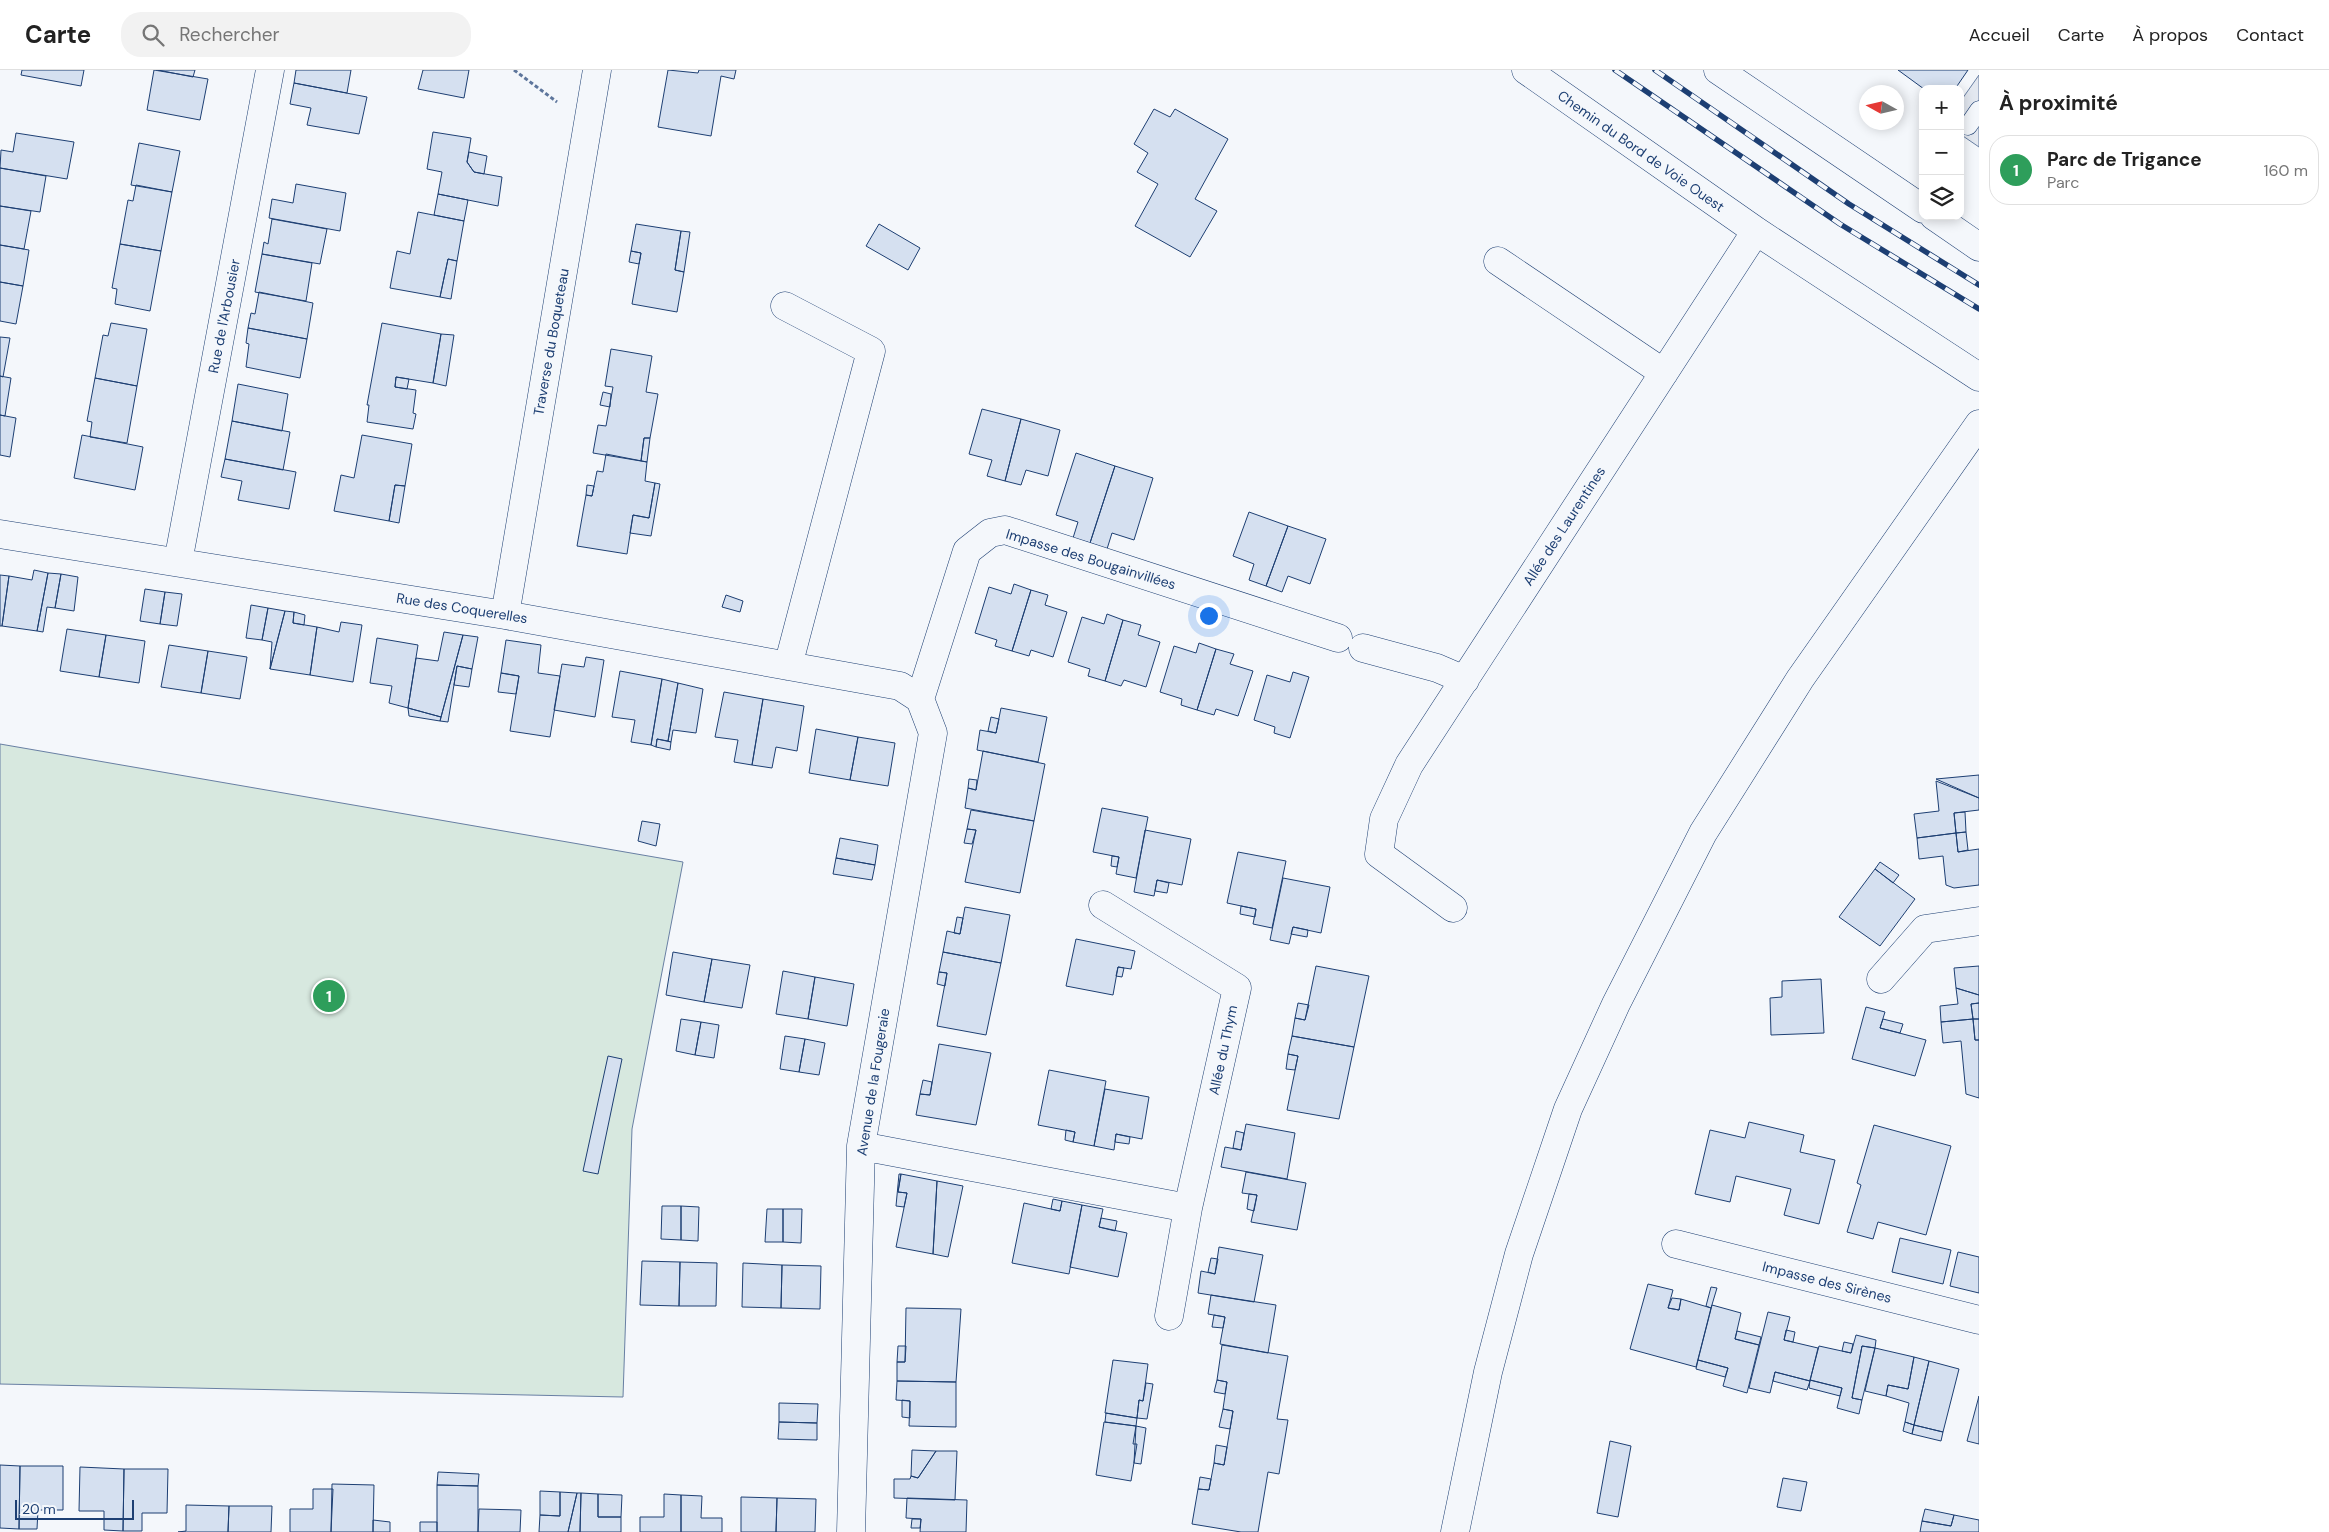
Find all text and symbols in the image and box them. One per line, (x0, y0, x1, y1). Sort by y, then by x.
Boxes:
search box (121, 12, 471, 57)
text: Carte (25, 19, 91, 50)
icon: search (139, 21, 167, 49)
text: Rechercher (179, 22, 280, 47)
text: Accueil (1969, 23, 2030, 47)
text: Carte (2058, 23, 2104, 47)
text: À propos (2132, 23, 2208, 47)
text: Contact (2236, 23, 2304, 47)
north arrow (1859, 85, 1904, 130)
map controls (1919, 85, 1964, 220)
button: + (1919, 85, 1964, 130)
street label: Chemin du Bord de Voie Ouest (1554, 86, 1728, 216)
text: À proximité (1999, 89, 2118, 117)
button: − (1919, 130, 1964, 175)
text: Parc de Trigance (2047, 147, 2202, 172)
text: 1 (2013, 160, 2019, 181)
text: 160 m (2264, 160, 2308, 181)
text: Parc (2047, 172, 2079, 193)
button: layers (1919, 175, 1964, 220)
street label: Rue de l'Arbousier (204, 257, 244, 375)
street label: Traverse du Boqueteau (529, 267, 573, 417)
street label: Allée des Laurentines (1519, 463, 1609, 589)
street label: Impasse des Bougainvillées (1004, 525, 1178, 593)
street label: Rue des Coquerelles (395, 589, 529, 627)
your location (1196, 603, 1222, 629)
pin: 1 (313, 977, 345, 1015)
street label: Allée du Thym (1205, 1003, 1241, 1097)
street label: Avenue de la Fougeraie (852, 1007, 894, 1157)
street label: Impasse des Sirènes (1760, 1257, 1894, 1307)
scale bar (15, 1497, 134, 1520)
text: 20 m (22, 1500, 56, 1518)

